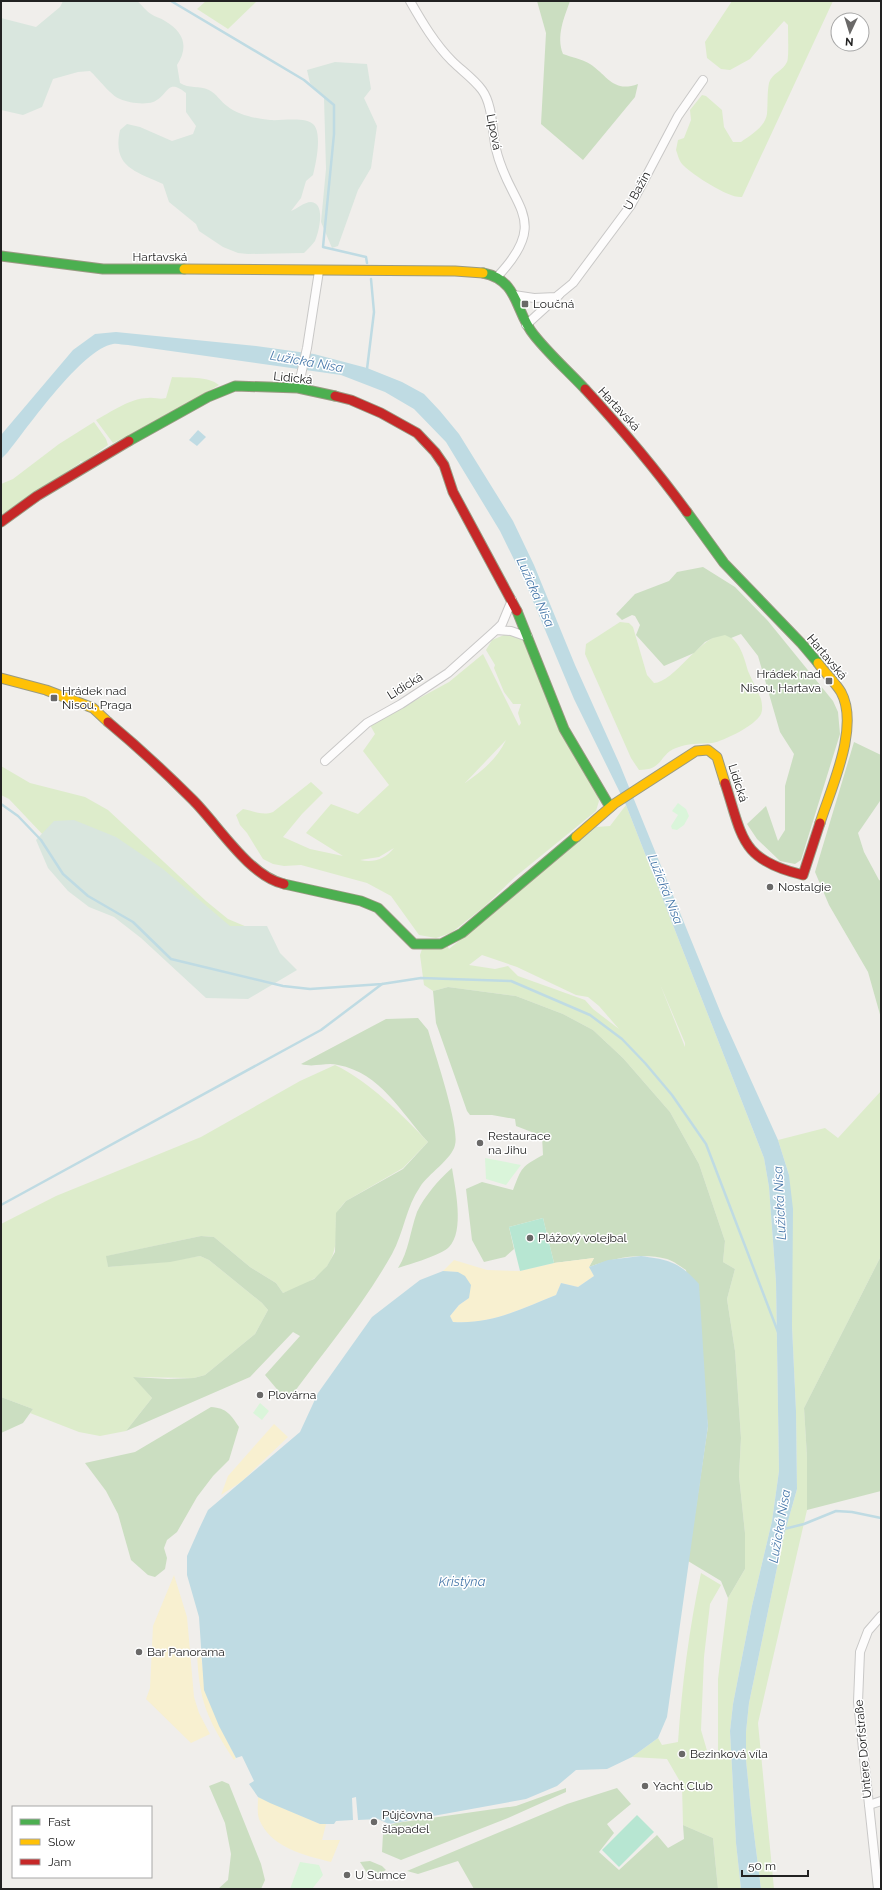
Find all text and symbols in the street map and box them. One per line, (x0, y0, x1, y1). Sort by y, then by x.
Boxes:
north arrow (830, 12, 870, 52)
text: N (845, 35, 854, 48)
street label: Lipová (484, 113, 504, 151)
street label: U Bažin (621, 169, 653, 213)
street label: Hartavská (133, 250, 187, 264)
place label: Loučná (533, 297, 574, 311)
marker: Loučná (520, 299, 530, 309)
water label: Lužická Nisa (269, 348, 345, 375)
street label: Lidická (273, 369, 313, 387)
street label: Hartavská (595, 384, 643, 434)
water label: Lužická Nisa (514, 555, 558, 629)
street label: Hartavská (804, 632, 850, 682)
place label: Hrádek nad Nisou, Hartava (741, 667, 821, 695)
street label: Lidická (385, 670, 425, 702)
marker: Hrádek nad Nisou, Hartava (824, 676, 834, 686)
place label: Hrádek nad Nisou, Praga (62, 684, 132, 712)
marker: Hrádek nad Nisou, Praga (49, 693, 59, 703)
street label: Lidická (725, 762, 751, 804)
water label: Lužická Nisa (645, 852, 686, 927)
place label: Nostalgie (778, 880, 831, 894)
marker: Nostalgie (765, 882, 775, 892)
place label: Restaurace na Jihu (488, 1129, 550, 1157)
marker: Restaurace na Jihu (475, 1138, 485, 1148)
water label: Lužická Nisa (770, 1165, 789, 1240)
place label: Plážový volejbal (538, 1231, 628, 1245)
marker: Plážový volejbal (525, 1233, 535, 1243)
place label: Plovárna (268, 1388, 316, 1402)
marker: Plovárna (255, 1390, 265, 1400)
water label: Lužická Nisa (766, 1488, 793, 1564)
water label: Kristýna (439, 1574, 486, 1589)
place label: Bar Panorama (147, 1645, 225, 1659)
marker: Bar Panorama (134, 1647, 144, 1657)
street label: Untere Dorfstraße (852, 1699, 874, 1799)
place label: Bezinková víla (690, 1747, 768, 1761)
marker: Bezinková víla (677, 1749, 687, 1759)
place label: Yacht Club (653, 1779, 713, 1793)
marker: Yacht Club (640, 1781, 650, 1791)
legend (12, 1806, 152, 1878)
place label: Půjčovna šlapadel (382, 1808, 433, 1836)
text: Fast (48, 1815, 71, 1829)
marker: Půjčovna šlapadel (369, 1817, 379, 1827)
text: Slow (48, 1835, 75, 1849)
scale bar (742, 1852, 808, 1878)
text: Jam (48, 1855, 71, 1869)
text: 50 m (748, 1859, 776, 1873)
place label: U Sumce (355, 1868, 406, 1882)
marker: U Sumce (342, 1870, 352, 1880)

